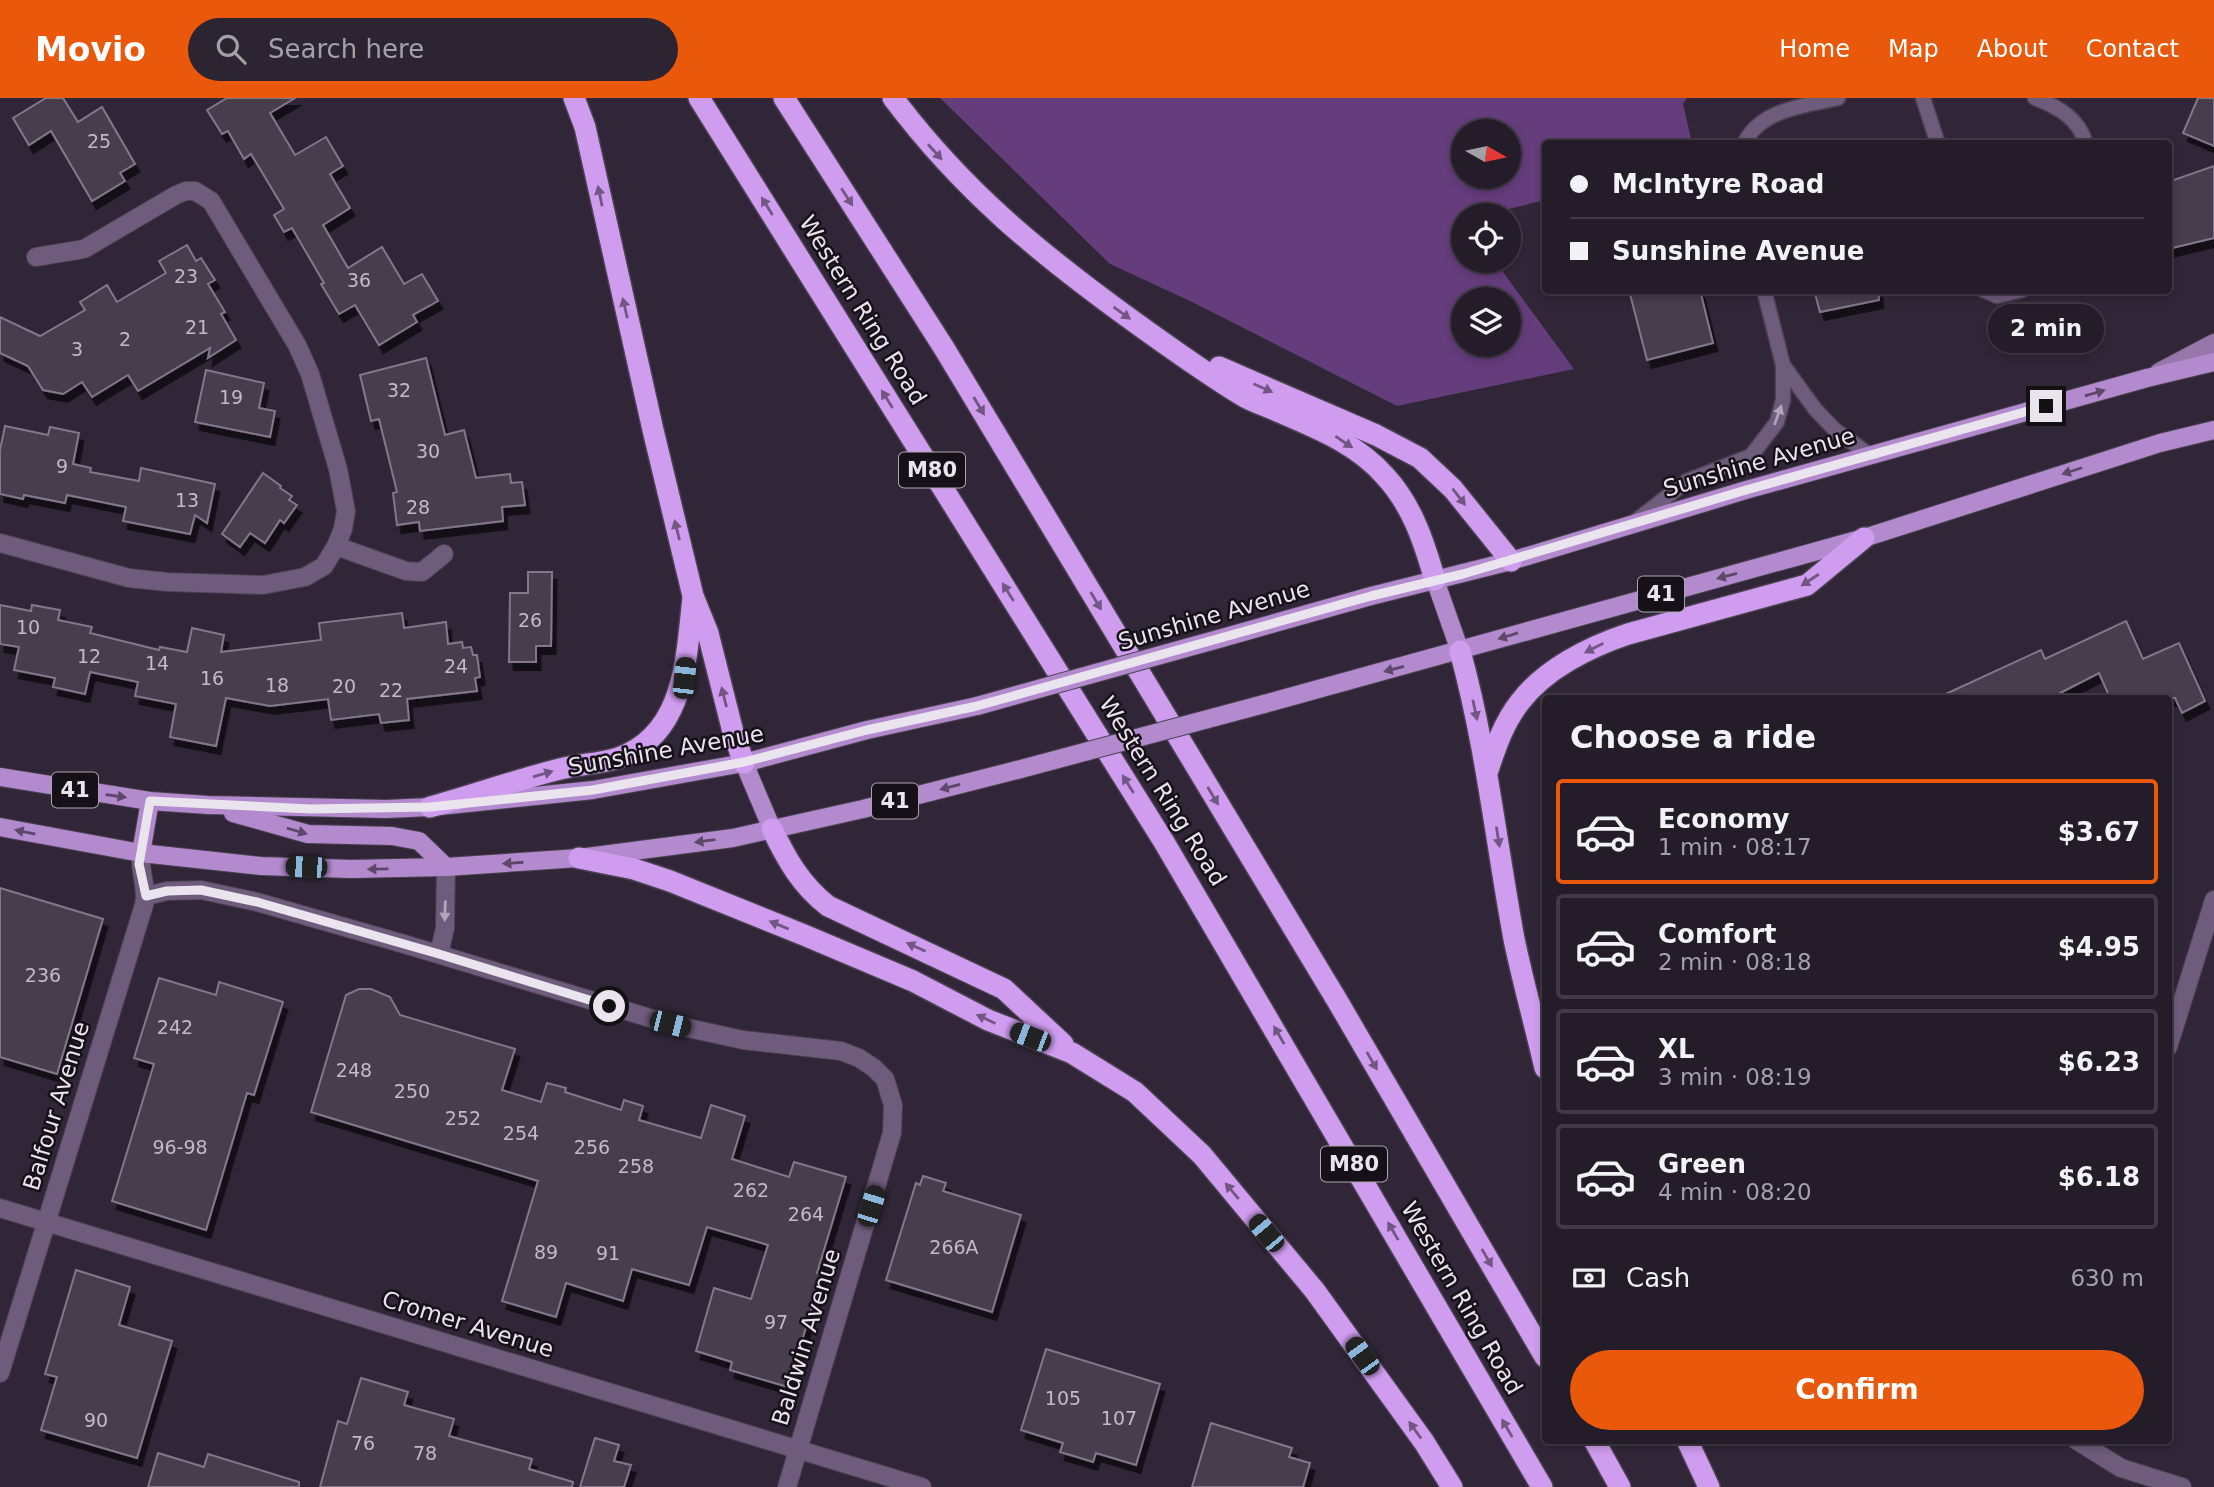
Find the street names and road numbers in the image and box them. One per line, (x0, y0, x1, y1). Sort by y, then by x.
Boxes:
street label: Western Ring Road (794, 211, 932, 409)
street label: Sunshine Avenue (1660, 422, 1858, 502)
road number: M80 (899, 452, 965, 488)
street label: Sunshine Avenue (1115, 575, 1313, 655)
road number: 41 (1638, 576, 1684, 612)
street label: Western Ring Road (1094, 692, 1232, 890)
street label: Sunshine Avenue (566, 720, 766, 780)
road number: 41 (52, 772, 98, 808)
road number: 41 (872, 784, 918, 818)
street label: Balfour Avenue (18, 1018, 94, 1194)
road number: M80 (1321, 1146, 1387, 1182)
street label: Western Ring Road (1396, 1197, 1528, 1399)
street label: Baldwin Avenue (767, 1246, 845, 1428)
street label: Cromer Avenue (379, 1286, 557, 1362)

